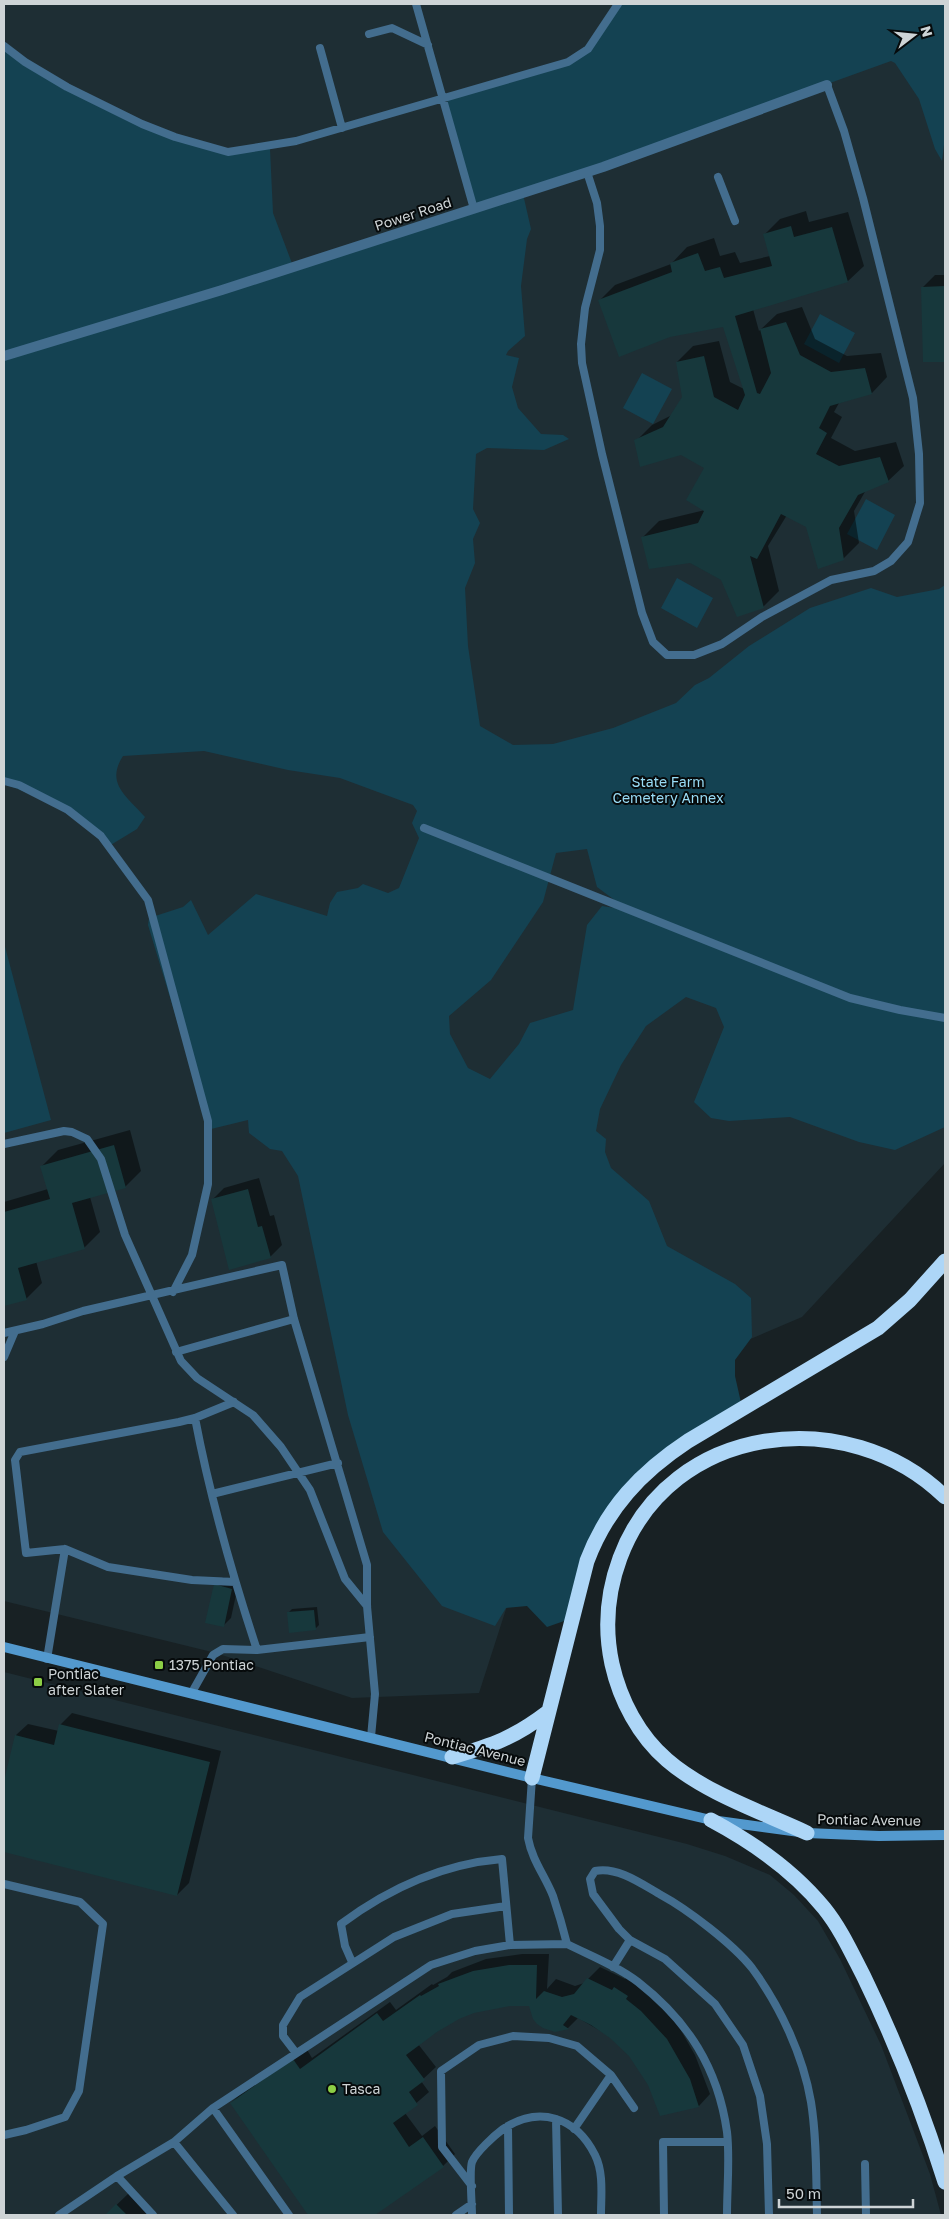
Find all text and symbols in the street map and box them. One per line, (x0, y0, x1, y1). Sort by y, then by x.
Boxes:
north arrow (889, 10, 939, 60)
text: N (917, 24, 937, 39)
street label: Power Road (372, 193, 453, 234)
park label: State Farm Cemetery Annex (612, 773, 724, 806)
place label: 1375 Pontiac (169, 1656, 254, 1673)
marker: 1375 Pontiac (153, 1659, 165, 1671)
place label: Pontiac after Slater (48, 1665, 125, 1698)
marker: Pontiac after Slater (32, 1676, 44, 1688)
street label: Pontiac Avenue (423, 1728, 527, 1769)
street label: Pontiac Avenue (817, 1810, 921, 1829)
place label: Tasca (342, 2080, 380, 2097)
marker: Tasca (326, 2083, 338, 2095)
scale bar (779, 2176, 913, 2208)
text: 50 m (786, 2184, 821, 2202)

